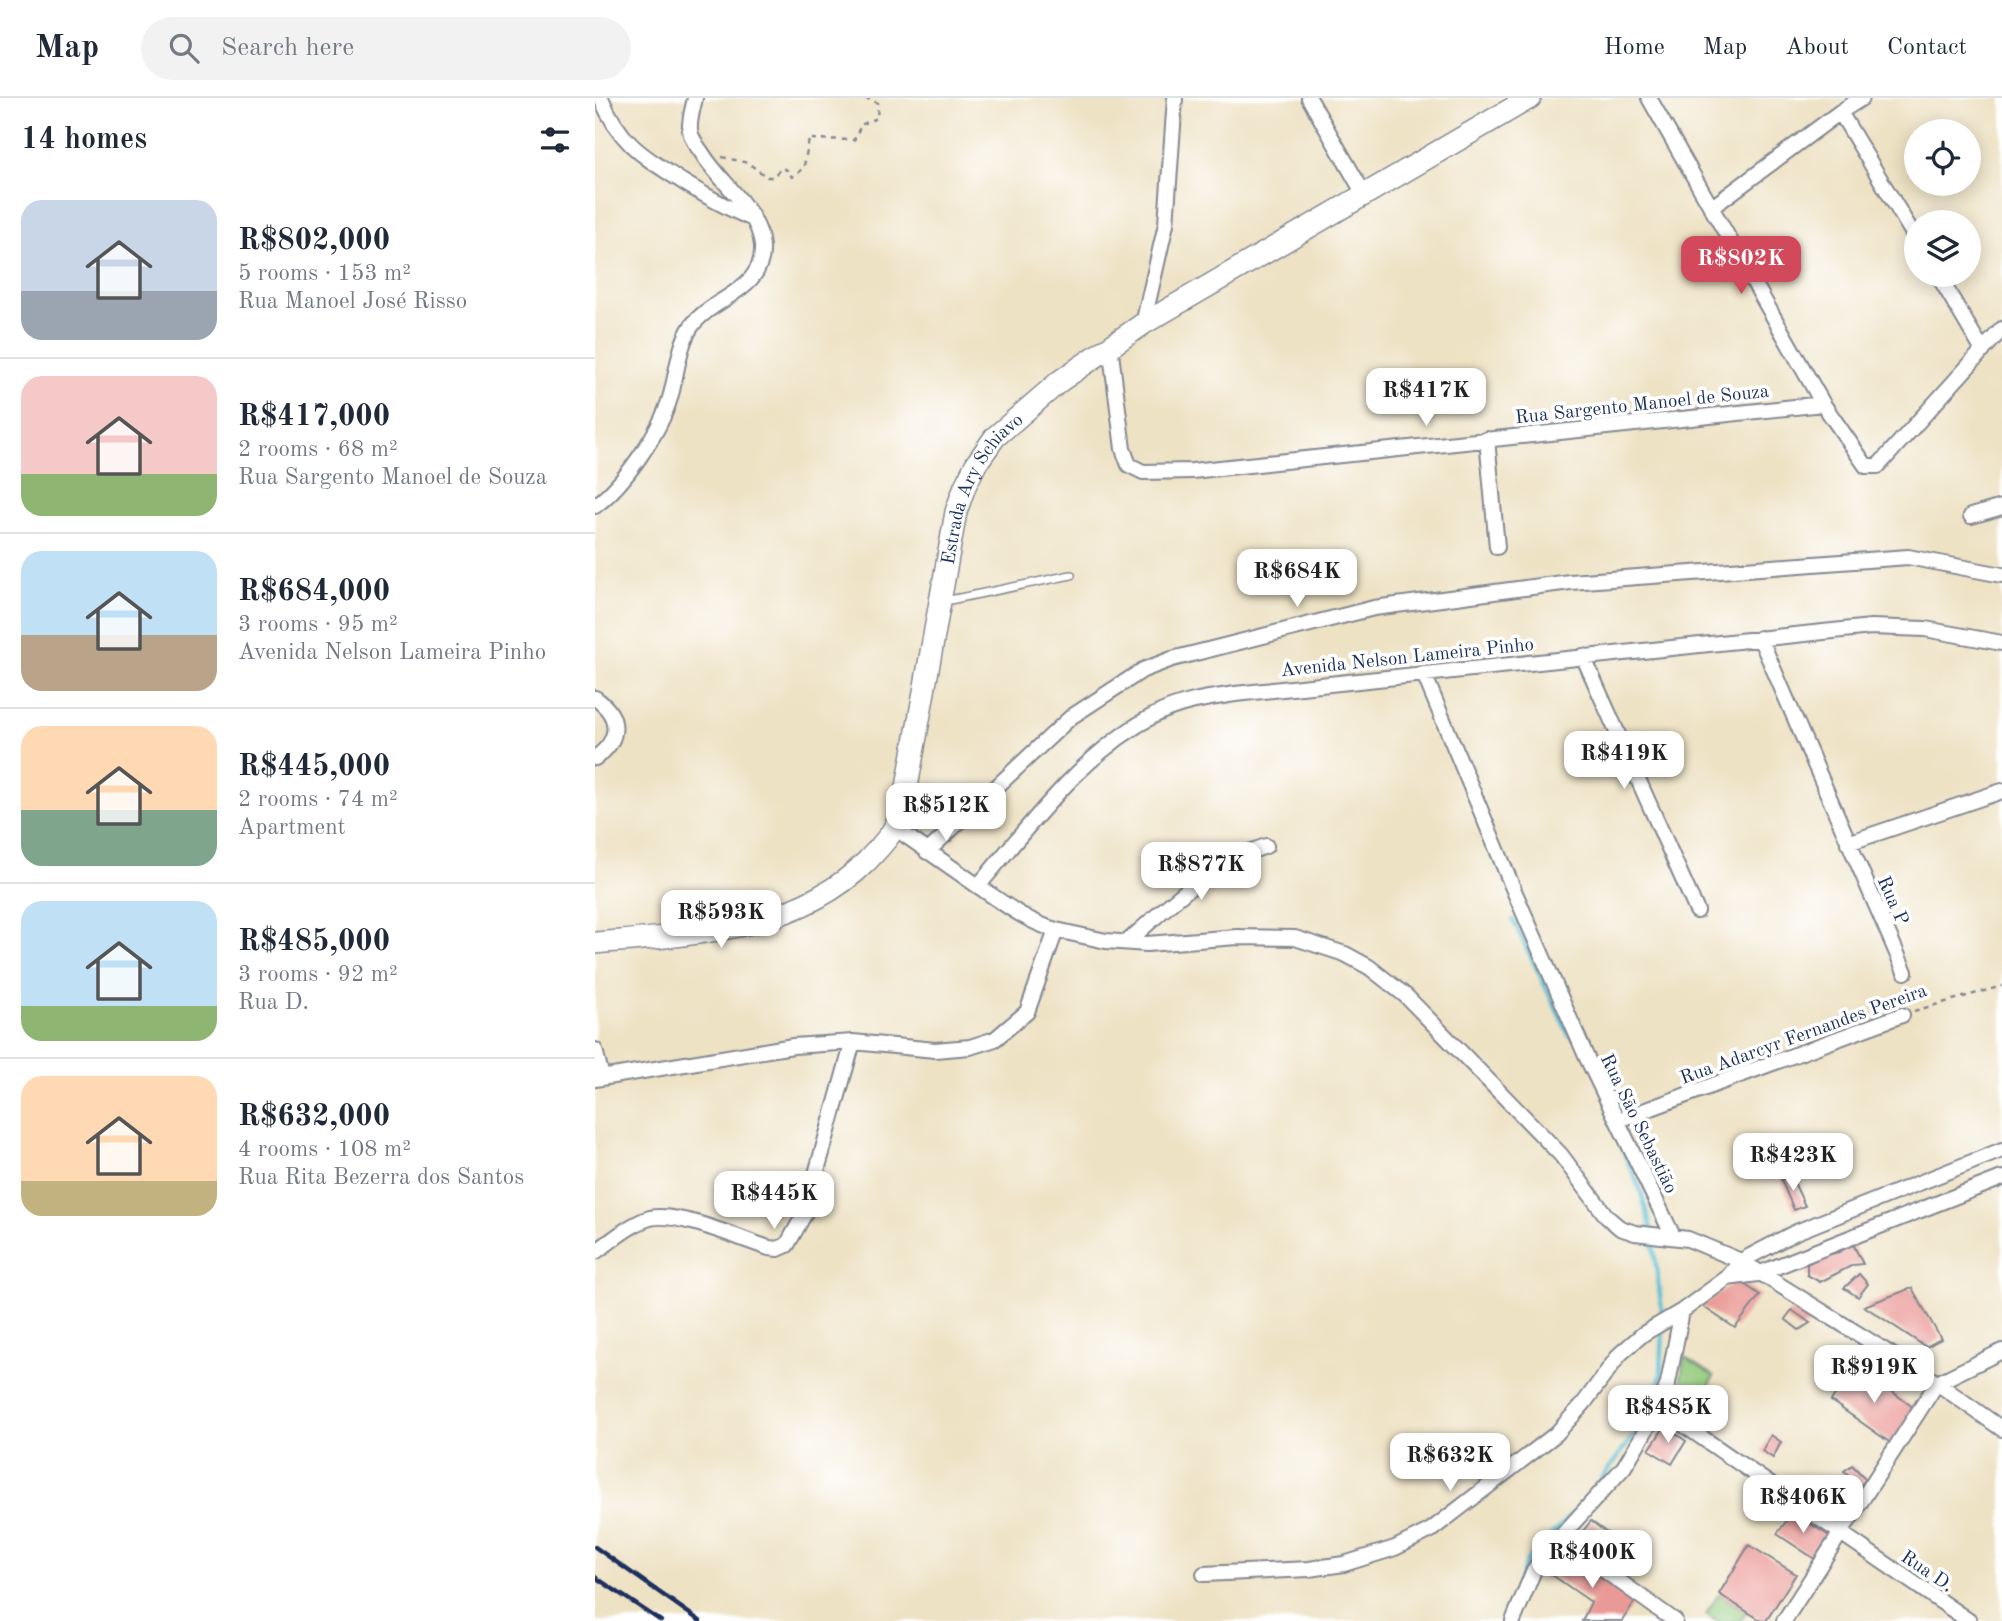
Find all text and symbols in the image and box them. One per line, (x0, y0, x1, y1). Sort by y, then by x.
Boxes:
search box (141, 17, 631, 80)
icon: search (165, 29, 203, 67)
text: Map (35, 32, 99, 65)
text: Search here (221, 35, 354, 61)
text: Home (1604, 36, 1665, 60)
text: Map (1703, 36, 1747, 60)
text: About (1785, 36, 1849, 60)
text: Contact (1887, 36, 1967, 60)
map controls (1904, 119, 1981, 287)
button: locate (1904, 119, 1981, 196)
icon: filters (536, 121, 574, 159)
text: 14 homes (21, 125, 147, 155)
button: layers (1904, 210, 1981, 287)
text: R$802,000 (238, 226, 390, 256)
icon: home (77, 228, 161, 312)
pin: R$802K (1684, 236, 1798, 296)
text: R$802K (1697, 247, 1785, 270)
text: 5 rooms · 153 m² (238, 262, 411, 285)
text: Rua Manoel José Risso (238, 290, 467, 313)
pin: R$417K (1369, 368, 1483, 428)
text: R$417K (1382, 379, 1470, 402)
street label: Rua Sargento Manoel de Souza (1514, 383, 1771, 428)
text: R$417,000 (238, 402, 390, 432)
icon: home (77, 404, 161, 488)
street label: Estrada Ary Schiavo (940, 411, 1027, 566)
text: 2 rooms · 68 m² (238, 438, 398, 461)
text: Rua Sargento Manoel de Souza (238, 466, 547, 489)
pin: R$684K (1240, 550, 1354, 609)
text: R$684K (1253, 560, 1341, 583)
text: R$684,000 (238, 577, 390, 607)
icon: home (77, 579, 161, 663)
text: 3 rooms · 95 m² (238, 613, 398, 636)
street label: Avenida Nelson Lameira Pinho (1280, 636, 1535, 681)
text: Avenida Nelson Lameira Pinho (238, 641, 546, 664)
pin: R$419K (1567, 732, 1681, 791)
text: R$419K (1580, 742, 1668, 765)
text: R$445,000 (238, 752, 390, 782)
icon: home (77, 754, 161, 838)
pin: R$512K (889, 784, 1003, 843)
text: 2 rooms · 74 m² (238, 788, 398, 811)
text: R$512K (902, 794, 990, 817)
text: Apartment (238, 816, 346, 839)
pin: R$877K (1144, 842, 1258, 902)
text: R$877K (1157, 853, 1245, 876)
street label: Rua P (1873, 874, 1911, 928)
pin: R$593K (664, 890, 778, 950)
text: R$593K (677, 901, 765, 924)
text: R$485,000 (238, 927, 390, 957)
icon: home (77, 929, 161, 1013)
text: 3 rooms · 92 m² (238, 963, 398, 986)
street label: Rua Adarcyr Fernandes Pereira (1678, 982, 1930, 1089)
text: Rua D. (238, 991, 309, 1014)
street label: Rua São Sebastião (1596, 1051, 1680, 1197)
text: R$632,000 (238, 1102, 390, 1132)
icon: home (77, 1104, 161, 1188)
pin: R$423K (1736, 1134, 1850, 1193)
text: 4 rooms · 108 m² (238, 1138, 411, 1161)
text: R$423K (1749, 1144, 1837, 1167)
text: Rua Rita Bezerra dos Santos (238, 1166, 524, 1189)
pin: R$445K (717, 1172, 831, 1231)
text: R$445K (730, 1182, 818, 1205)
pin: R$919K (1817, 1346, 1931, 1405)
text: R$919K (1830, 1356, 1918, 1379)
pin: R$485K (1611, 1386, 1725, 1445)
text: R$485K (1624, 1396, 1712, 1419)
pin: R$632K (1393, 1434, 1507, 1493)
text: R$632K (1406, 1444, 1494, 1467)
pin: R$406K (1746, 1476, 1860, 1535)
text: R$406K (1759, 1486, 1847, 1509)
pin: R$400K (1535, 1530, 1649, 1590)
text: R$400K (1548, 1541, 1636, 1564)
street label: Rua D. (1897, 1548, 1956, 1596)

